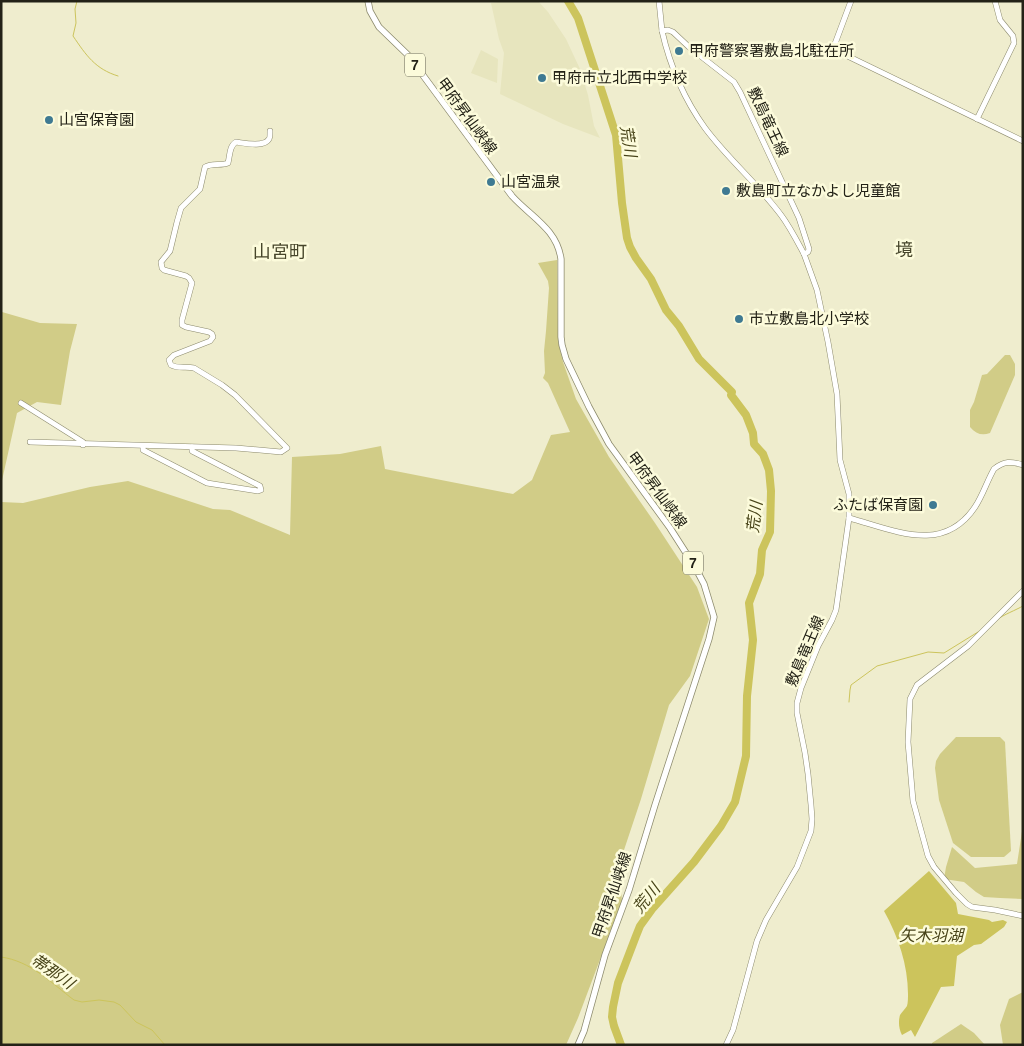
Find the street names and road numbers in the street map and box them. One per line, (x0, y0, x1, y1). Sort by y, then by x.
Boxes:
road number: 7 (405, 54, 425, 76)
street label: 甲府昇仙峡線 (434, 74, 501, 157)
street label: 敷島竜王線 (745, 84, 792, 159)
street label: 甲府昇仙峡線 (624, 448, 691, 531)
road number: 7 (683, 552, 703, 574)
street label: 敷島竜王線 (782, 613, 827, 689)
street label: 甲府昇仙峡線 (589, 850, 634, 940)

